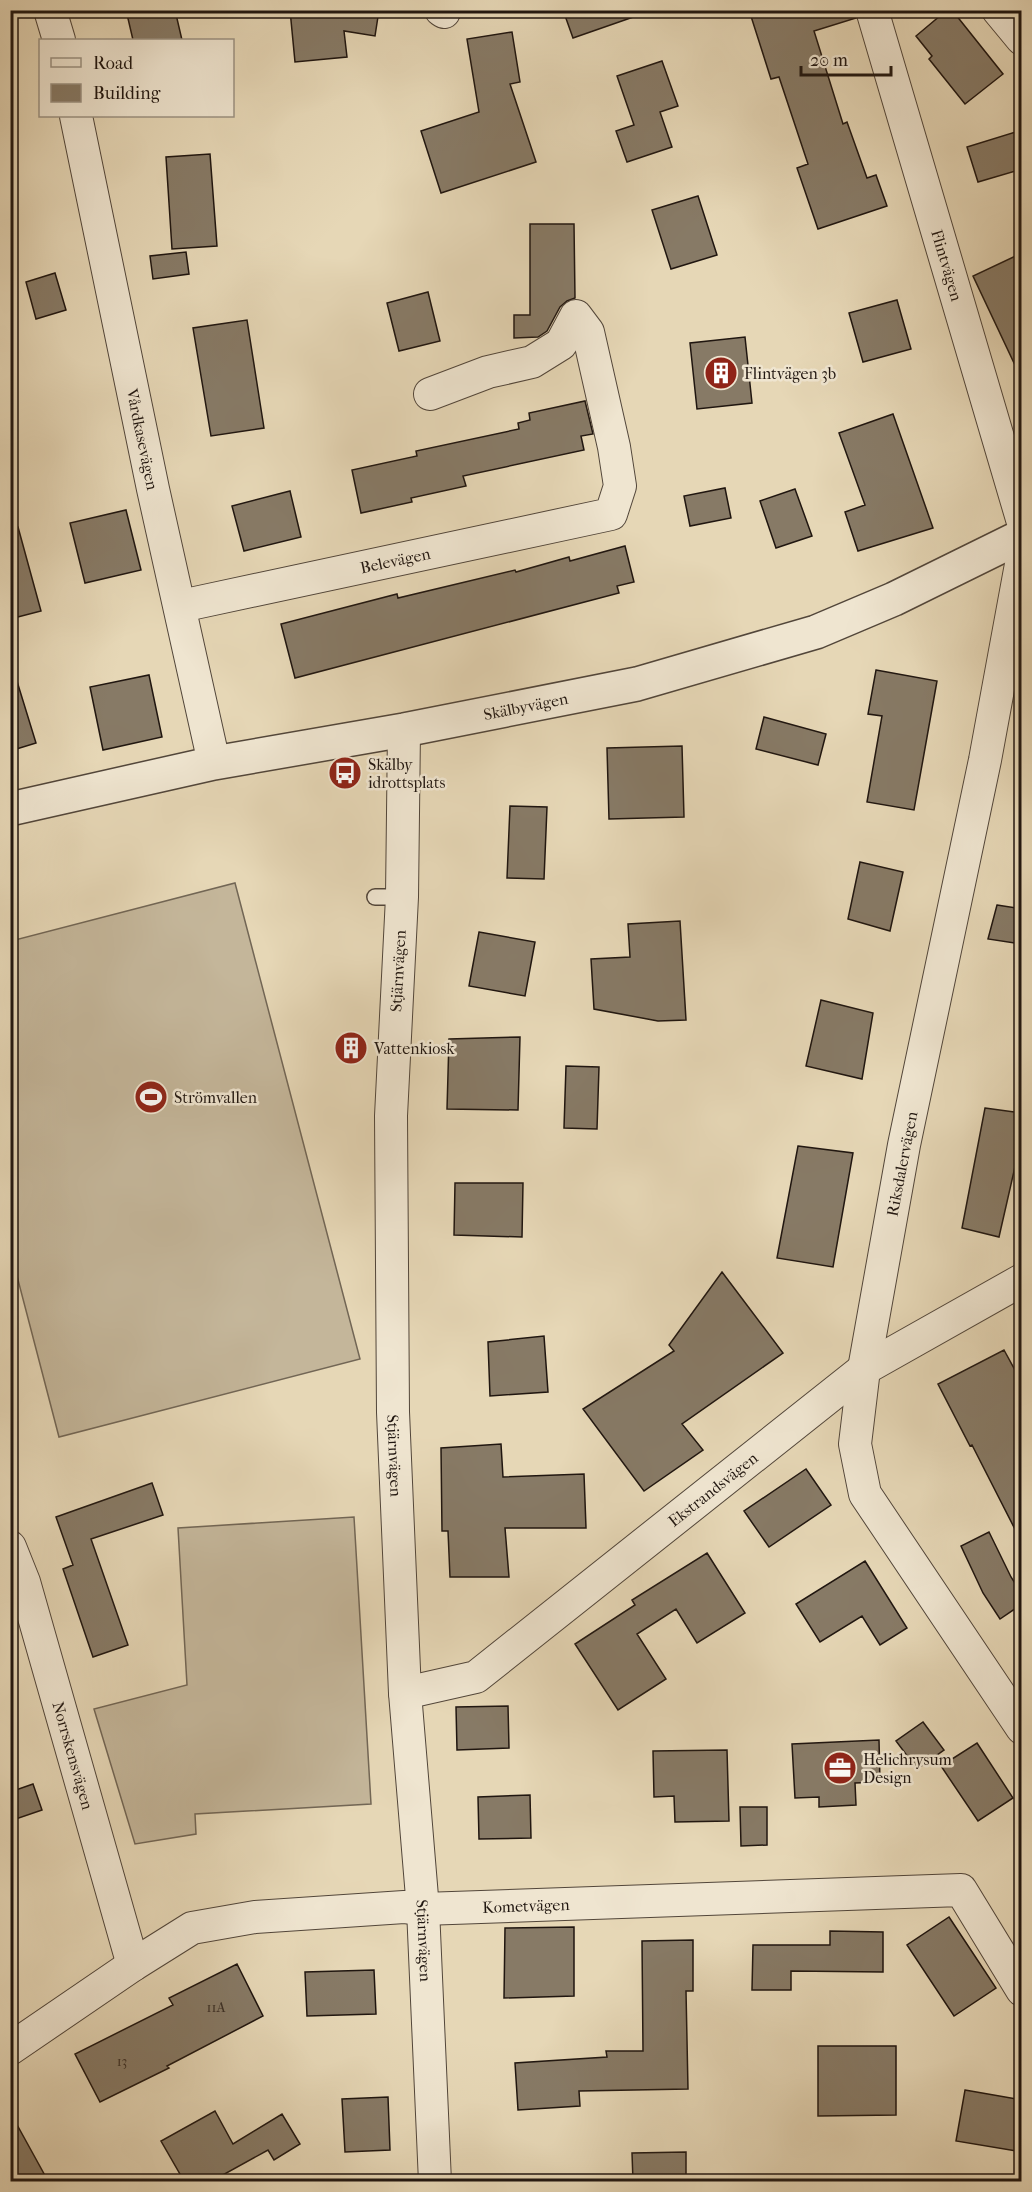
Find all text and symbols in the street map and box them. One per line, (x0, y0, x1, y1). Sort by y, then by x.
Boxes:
legend (39, 39, 234, 117)
scale bar (801, 39, 891, 77)
text: 20 m (810, 50, 848, 71)
text: Road (93, 53, 133, 74)
text: Building (93, 83, 161, 104)
street label: Flintvägen (928, 227, 967, 304)
building icon: Flintvägen 3b (703, 355, 739, 391)
place label: Flintvägen 3b (744, 364, 836, 383)
street label: Vårdkasevägen (123, 386, 163, 492)
street label: Belevägen (358, 543, 433, 577)
street label: Skälbyvägen (482, 688, 570, 724)
bus stop icon: Skälby idrottsplats (327, 755, 363, 791)
place label: Skälby idrottsplats (368, 755, 445, 792)
street label: Stjärnvägen (386, 929, 410, 1013)
building icon: Vattenkiosk (333, 1030, 369, 1066)
place label: Vattenkiosk (373, 1039, 455, 1058)
sports icon: Strömvallen (133, 1079, 169, 1115)
place label: Strömvallen (174, 1088, 258, 1107)
street label: Riksdalervägen (883, 1109, 922, 1218)
street label: Stjärnvägen (384, 1414, 406, 1498)
street label: Ekstrandsvägen (664, 1447, 762, 1530)
street label: Norrskensvägen (49, 1699, 98, 1812)
office icon: Helichrysum Design (822, 1750, 858, 1786)
place label: Helichrysum Design (863, 1750, 953, 1787)
street label: Kometvägen (482, 1894, 571, 1916)
street label: Stjärnvägen (413, 1899, 436, 1983)
house number: 11A (206, 1999, 226, 2016)
house number: 13 (117, 2053, 127, 2070)

